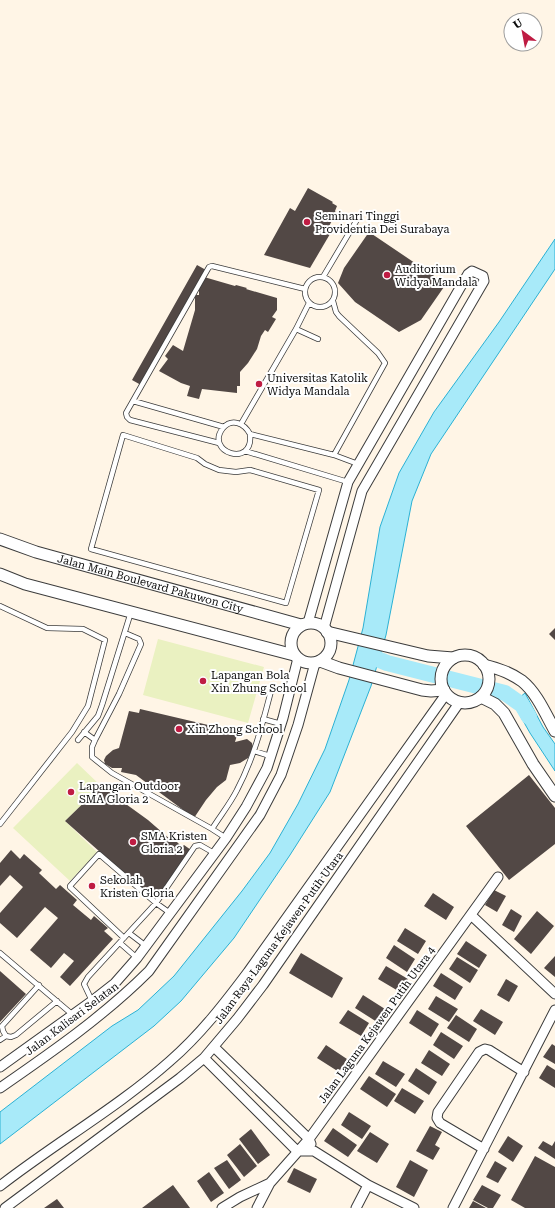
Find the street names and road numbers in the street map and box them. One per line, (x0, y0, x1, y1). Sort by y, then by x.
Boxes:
street label: Jalan Main Boulevard Pakuwon City (56, 552, 245, 615)
street label: Jalan Raya Laguna Kejawen Putih Utara (212, 849, 346, 1027)
street label: Jalan Laguna Kejawen Putih Utara 4 (316, 944, 439, 1106)
street label: Jalan Kalisari Selatan (23, 980, 121, 1058)

